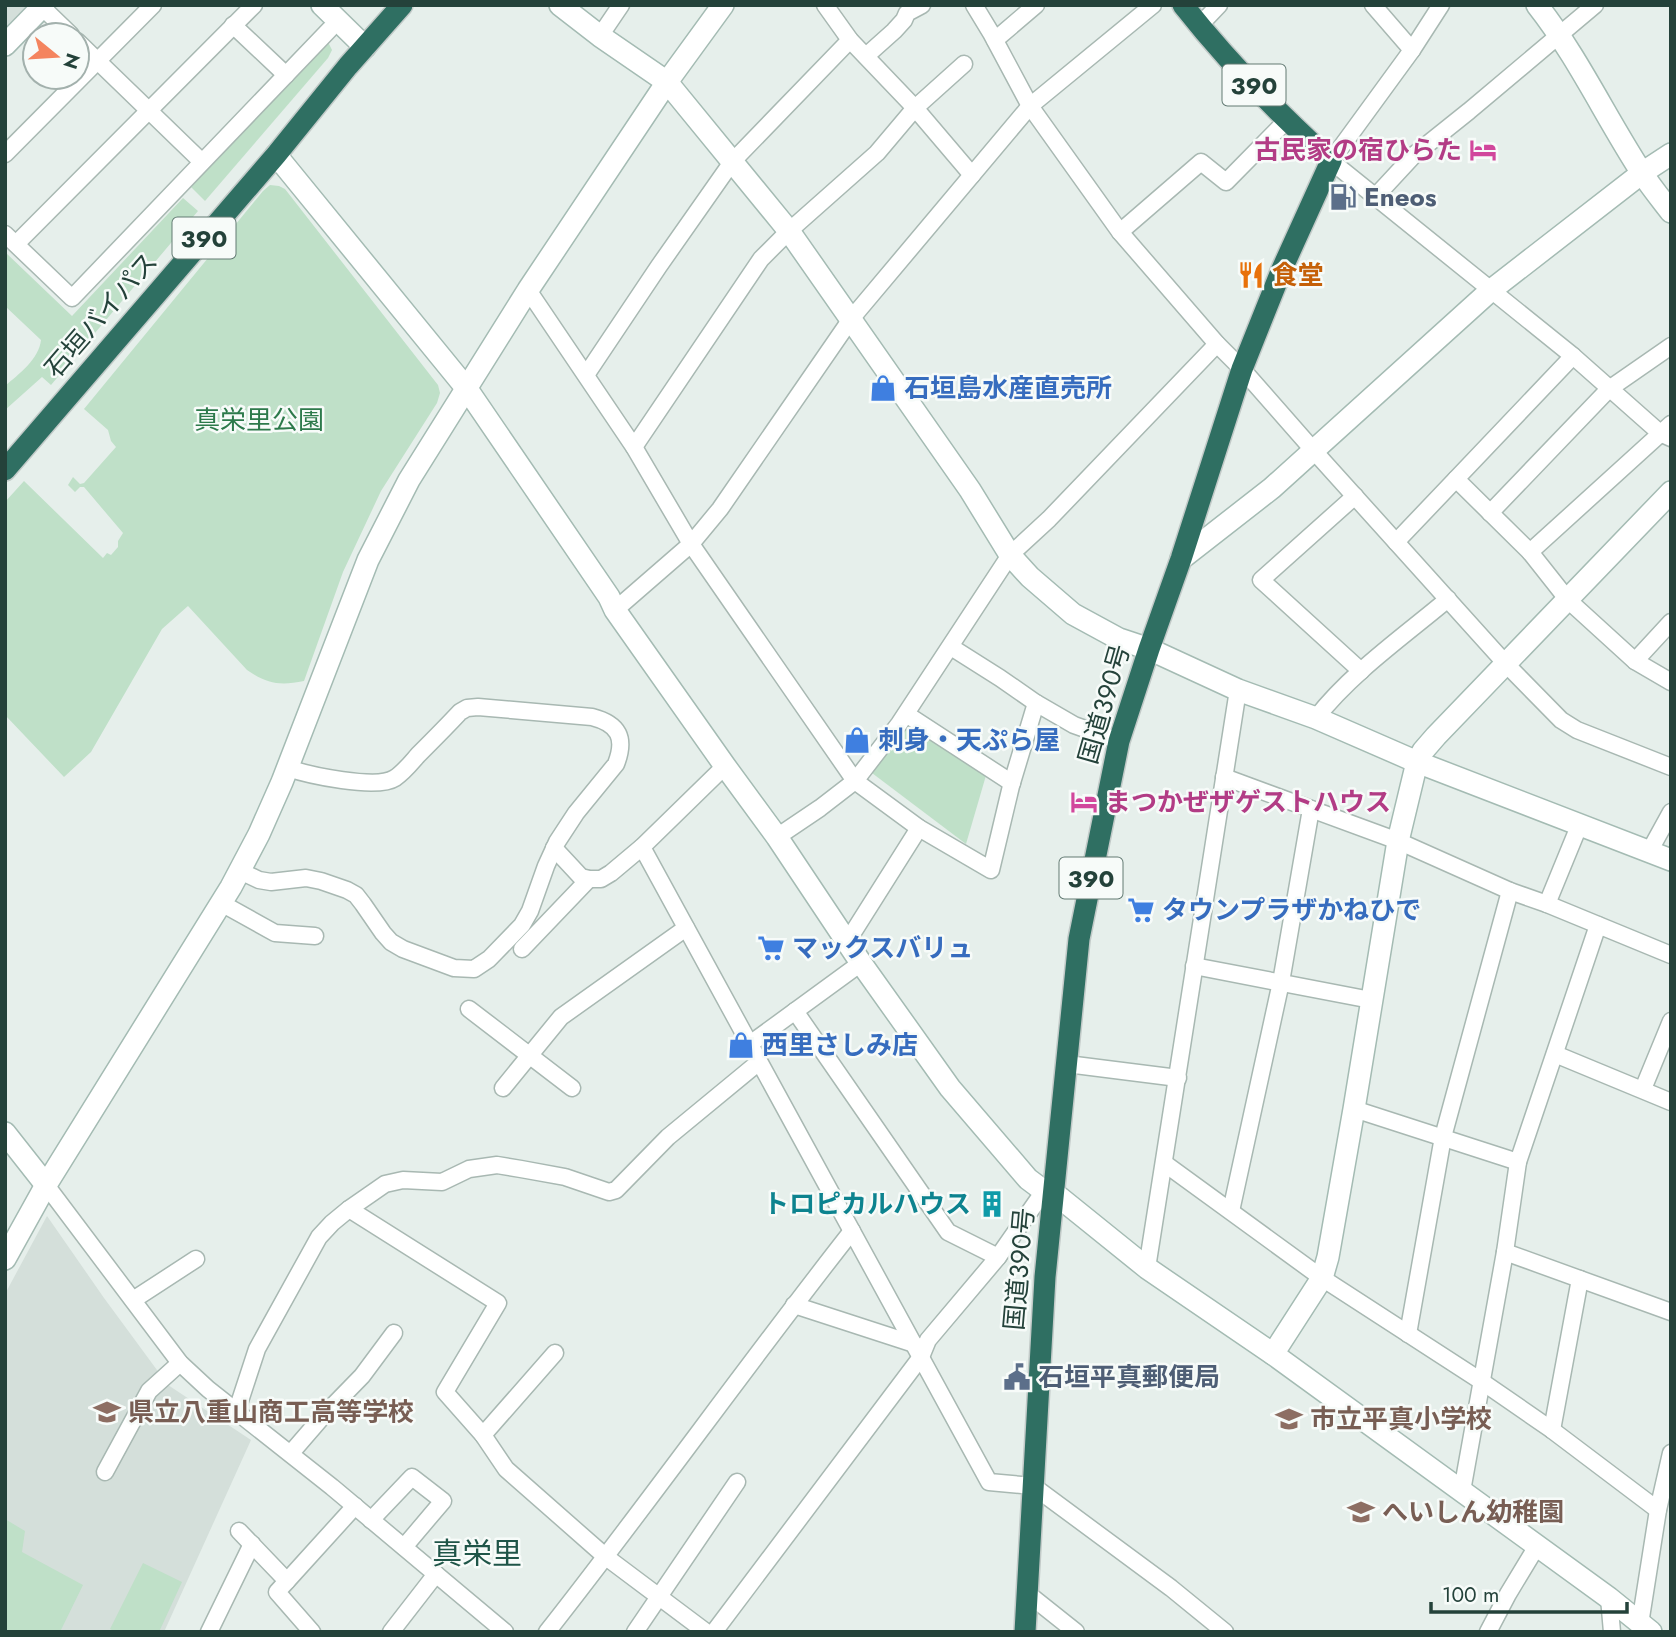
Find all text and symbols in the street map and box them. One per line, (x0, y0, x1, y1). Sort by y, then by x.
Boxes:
north arrow (21, 21, 91, 91)
text: N (57, 50, 87, 72)
road number: 390 (1222, 64, 1286, 106)
place label: 古民家の宿ひらた (1254, 131, 1462, 169)
hotel icon: 古民家の宿ひらた (1468, 135, 1498, 165)
place label: Eneos (1364, 178, 1437, 216)
fuel station icon: Eneos (1328, 182, 1358, 212)
road number: 390 (172, 218, 235, 258)
street label: 石垣バイパス (36, 244, 166, 386)
place label: 食堂 (1272, 256, 1324, 294)
restaurant icon: 食堂 (1236, 260, 1266, 290)
place label: 石垣島水産直売所 (904, 369, 1112, 407)
shop icon: 石垣島水産直売所 (868, 373, 898, 403)
park label: 真栄里公園 (194, 401, 324, 439)
street label: 国道390号 (1069, 640, 1139, 768)
place label: 刺身・天ぷら屋 (878, 721, 1060, 759)
shop icon: 刺身・天ぷら屋 (842, 725, 872, 755)
place label: まつかぜザゲストハウス (1105, 783, 1391, 821)
hotel icon: まつかぜザゲストハウス (1069, 787, 1099, 817)
road number: 390 (1060, 858, 1122, 898)
place label: タウンプラザかねひで (1162, 891, 1421, 929)
supermarket icon: タウンプラザかねひで (1126, 895, 1156, 925)
place label: マックスバリュ (792, 929, 973, 967)
supermarket icon: マックスバリュ (756, 933, 786, 963)
place label: 西里さしみ店 (762, 1026, 918, 1064)
shop icon: 西里さしみ店 (726, 1030, 756, 1060)
place label: トロピカルハウス (763, 1185, 971, 1223)
building icon: トロピカルハウス (977, 1189, 1007, 1219)
street label: 国道390号 (995, 1206, 1043, 1332)
place label: 石垣平真郵便局 (1038, 1358, 1220, 1396)
public building icon: 石垣平真郵便局 (1002, 1362, 1032, 1392)
place label: 県立八重山商工高等学校 (128, 1393, 414, 1431)
school or university icon: 県立八重山商工高等学校 (92, 1397, 122, 1427)
place label: 市立平真小学校 (1310, 1400, 1492, 1438)
school or university icon: 市立平真小学校 (1274, 1404, 1304, 1434)
place label: へいしん幼稚園 (1382, 1493, 1564, 1531)
school or university icon: へいしん幼稚園 (1346, 1497, 1376, 1527)
district label: 真栄里 (432, 1532, 522, 1575)
scale bar (1431, 1570, 1627, 1614)
text: 100 m (1442, 1580, 1499, 1610)

